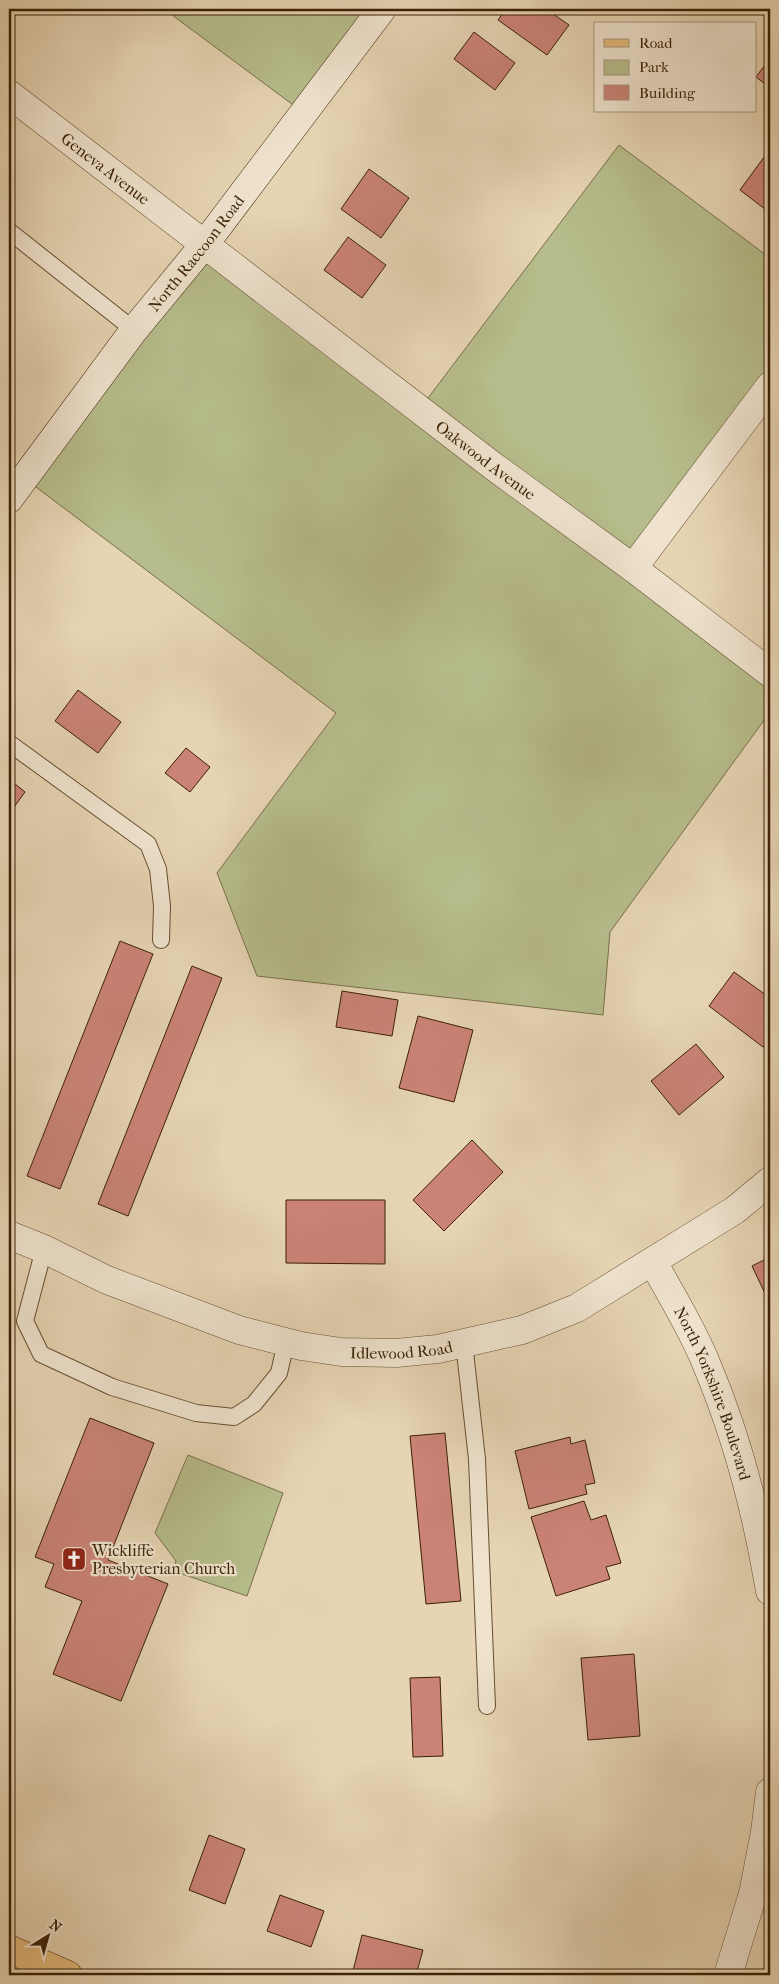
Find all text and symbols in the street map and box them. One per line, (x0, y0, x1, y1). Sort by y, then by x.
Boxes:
legend (594, 22, 756, 112)
text: Road (639, 34, 673, 52)
text: Park (639, 58, 669, 76)
text: Building (639, 84, 696, 102)
street label: Geneva Avenue (58, 128, 154, 208)
street label: North Raccoon Road (144, 191, 248, 315)
street label: Oakwood Avenue (432, 416, 540, 503)
street label: North Yorkshire Boulevard (670, 1303, 755, 1482)
street label: Idlewood Road (350, 1336, 455, 1363)
place label: Wickliffe Presbyterian Church (91, 1541, 235, 1578)
church icon: Wickliffe Presbyterian Church (61, 1546, 87, 1572)
north arrow (22, 1912, 72, 1962)
text: N (46, 1916, 65, 1936)

